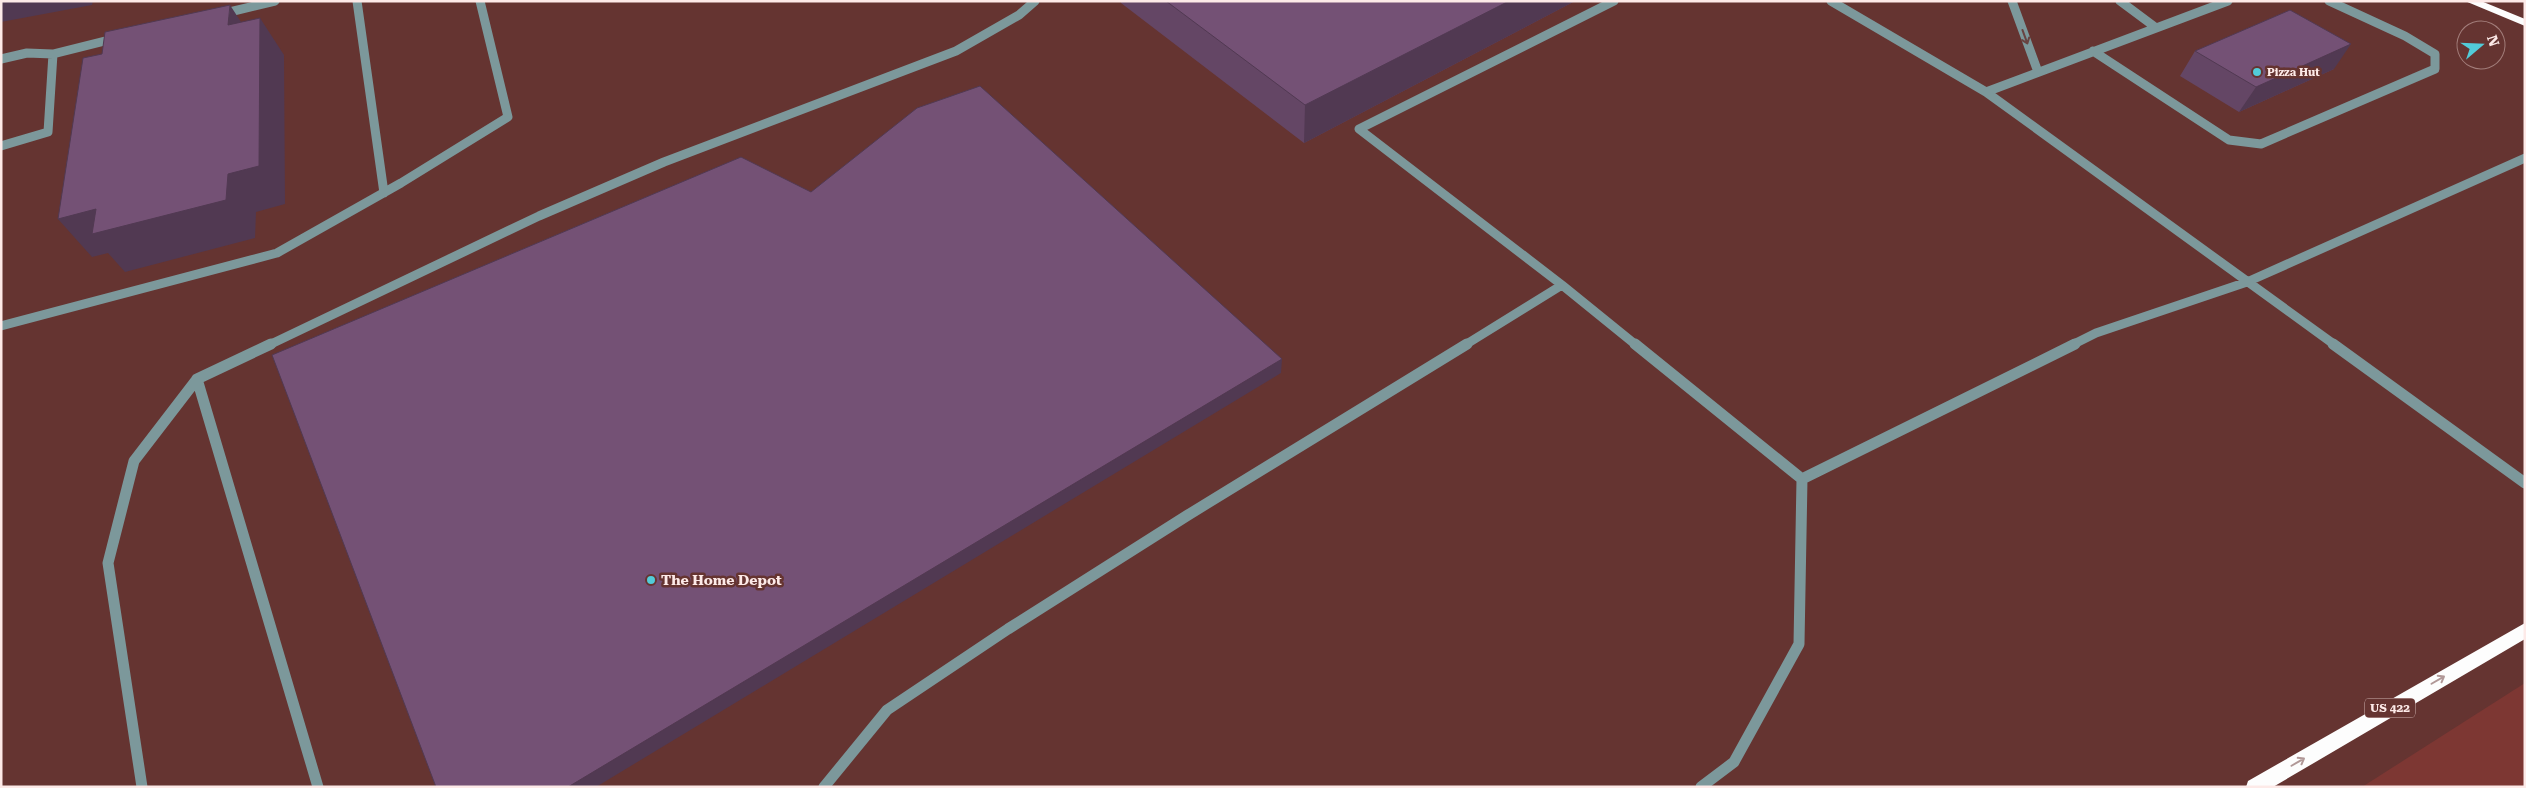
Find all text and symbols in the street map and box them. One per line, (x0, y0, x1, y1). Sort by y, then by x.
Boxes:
north arrow (2456, 20, 2506, 70)
one-way arrow (2021, 28, 2030, 44)
text: N (2484, 33, 2503, 49)
marker: Pizza Hut (2251, 66, 2263, 78)
place label: Pizza Hut (2267, 66, 2320, 79)
place label: The Home Depot (661, 572, 782, 588)
marker: The Home Depot (645, 574, 657, 586)
one-way arrow (2430, 675, 2444, 685)
road number: US 422 (2365, 698, 2415, 718)
one-way arrow (2290, 757, 2304, 767)

